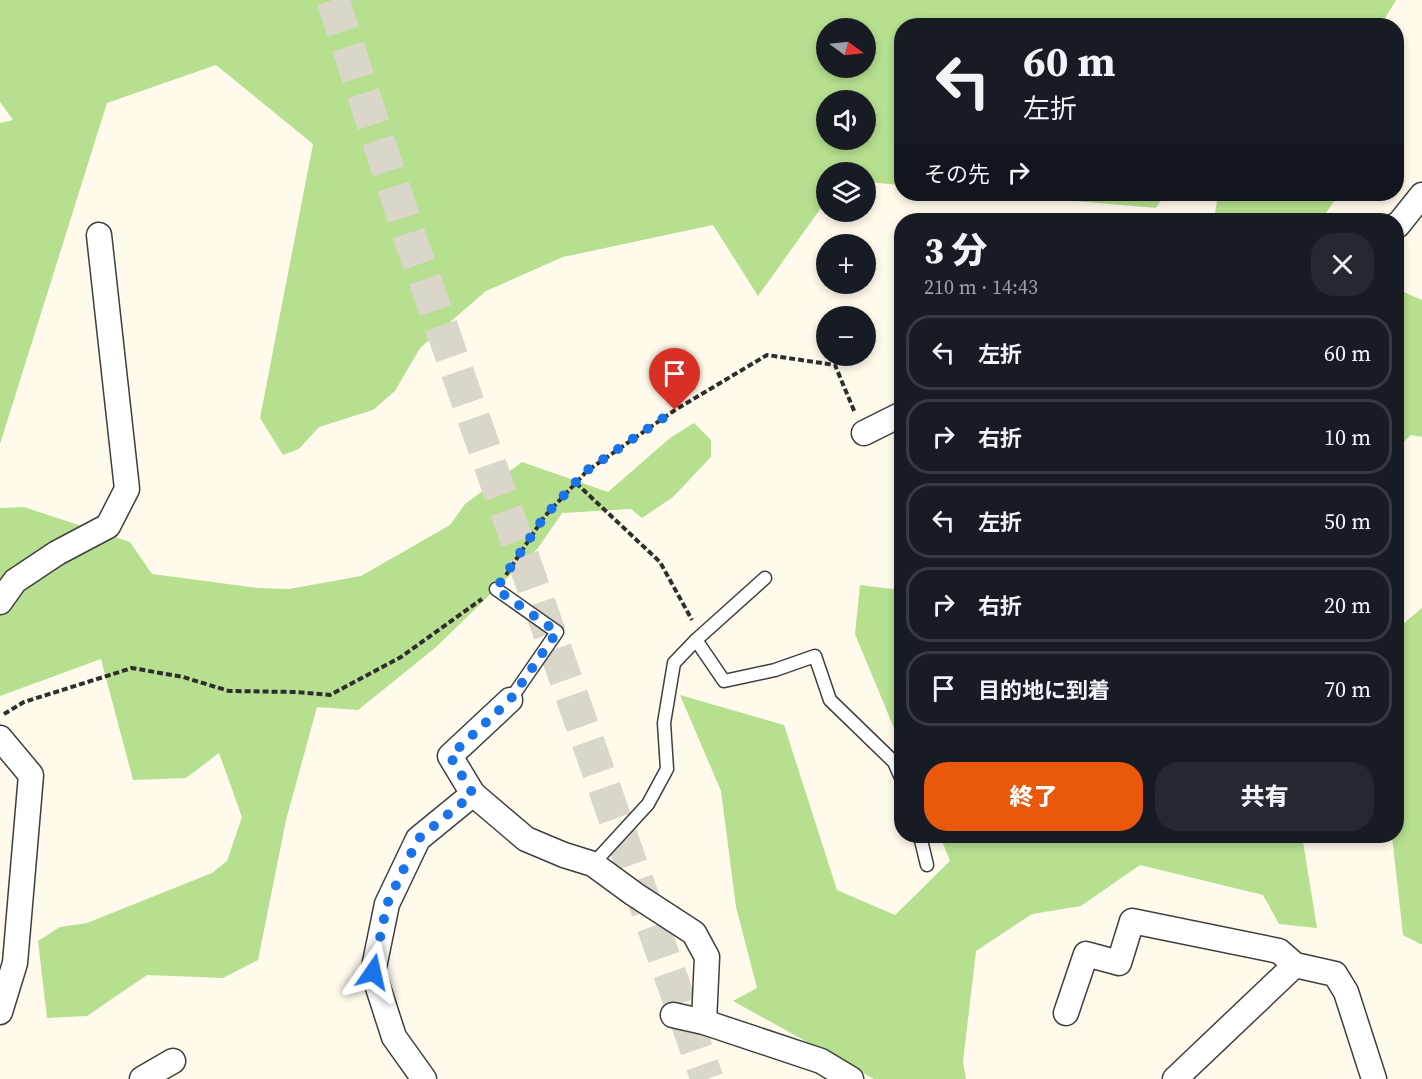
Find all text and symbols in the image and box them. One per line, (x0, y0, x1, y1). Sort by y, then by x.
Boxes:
north arrow (816, 18, 876, 78)
map controls (816, 18, 876, 366)
text: 60 m (1023, 32, 1116, 90)
icon: left (924, 42, 1002, 120)
button: sound (816, 90, 876, 150)
text: 左折 (1023, 90, 1077, 127)
icon: right (1002, 156, 1035, 189)
text: その先 (924, 159, 990, 189)
button: layers (816, 162, 876, 222)
text: 3 分 (924, 226, 987, 275)
button: close (1311, 233, 1374, 296)
button: + (816, 234, 876, 294)
text: 210 m · 14:43 (924, 273, 1038, 301)
button: − (816, 306, 876, 366)
icon: left (927, 336, 960, 369)
text: 60 m (1324, 338, 1371, 368)
text: 左折 (978, 339, 1022, 369)
pin (649, 348, 700, 410)
icon: arrive (658, 357, 691, 390)
icon: right (927, 420, 960, 453)
text: 10 m (1324, 422, 1371, 452)
text: 右折 (978, 423, 1022, 453)
icon: left (927, 504, 960, 537)
text: 50 m (1324, 506, 1371, 536)
text: 左折 (978, 507, 1022, 537)
icon: right (927, 588, 960, 621)
text: 20 m (1324, 590, 1371, 620)
text: 右折 (978, 591, 1022, 621)
icon: arrive (927, 672, 960, 705)
text: 70 m (1324, 674, 1371, 704)
text: 目的地に到着 (978, 675, 1110, 705)
button: 終了 (924, 762, 1143, 831)
button: 共有 (1155, 762, 1374, 831)
position arrow (341, 940, 405, 1004)

